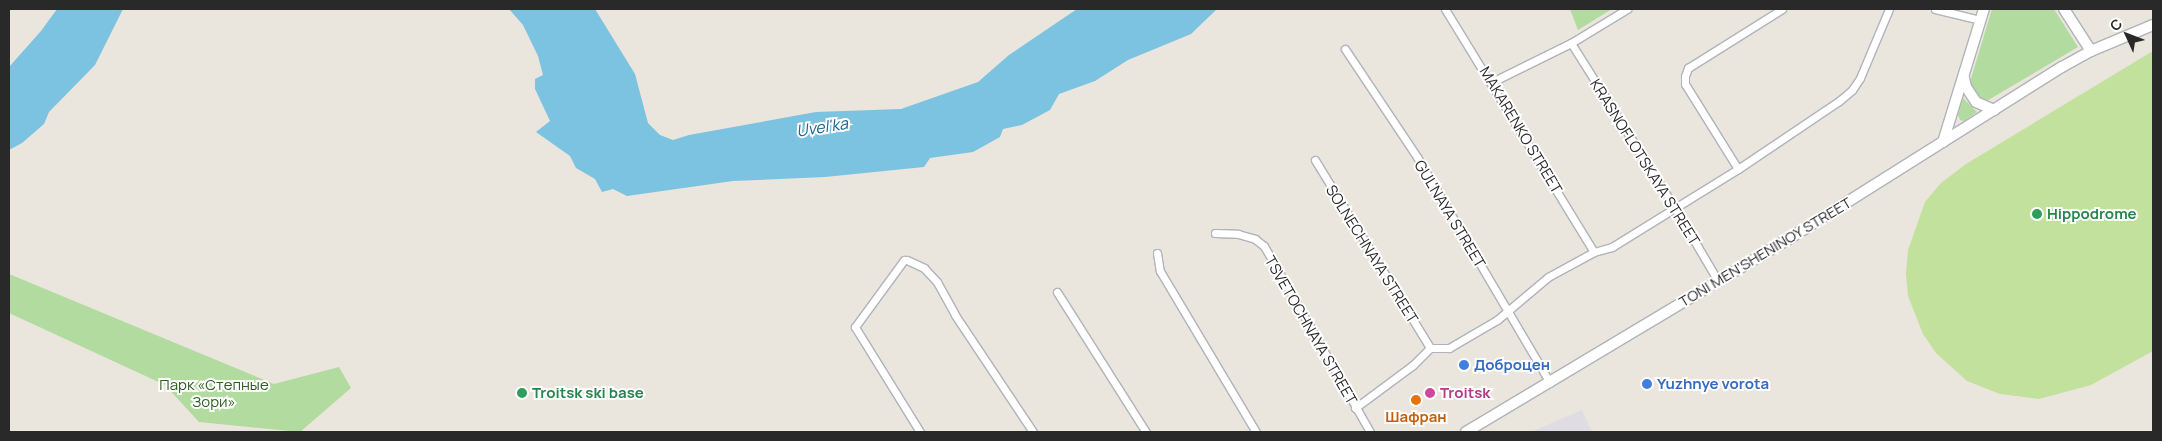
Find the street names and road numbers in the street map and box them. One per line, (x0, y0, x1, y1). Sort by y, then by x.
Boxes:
street label: MAKARENKO STREET (1476, 63, 1566, 197)
street label: KRASNOFLOTSKAYA STREET (1586, 76, 1704, 248)
street label: GUL'NAYA STREET (1411, 157, 1489, 271)
street label: SOLNECHNAYA STREET (1322, 182, 1422, 326)
street label: TONI MEN'SHENINOY STREET (1675, 193, 1855, 311)
street label: TSVETOCHNAYA STREET (1261, 252, 1361, 408)

